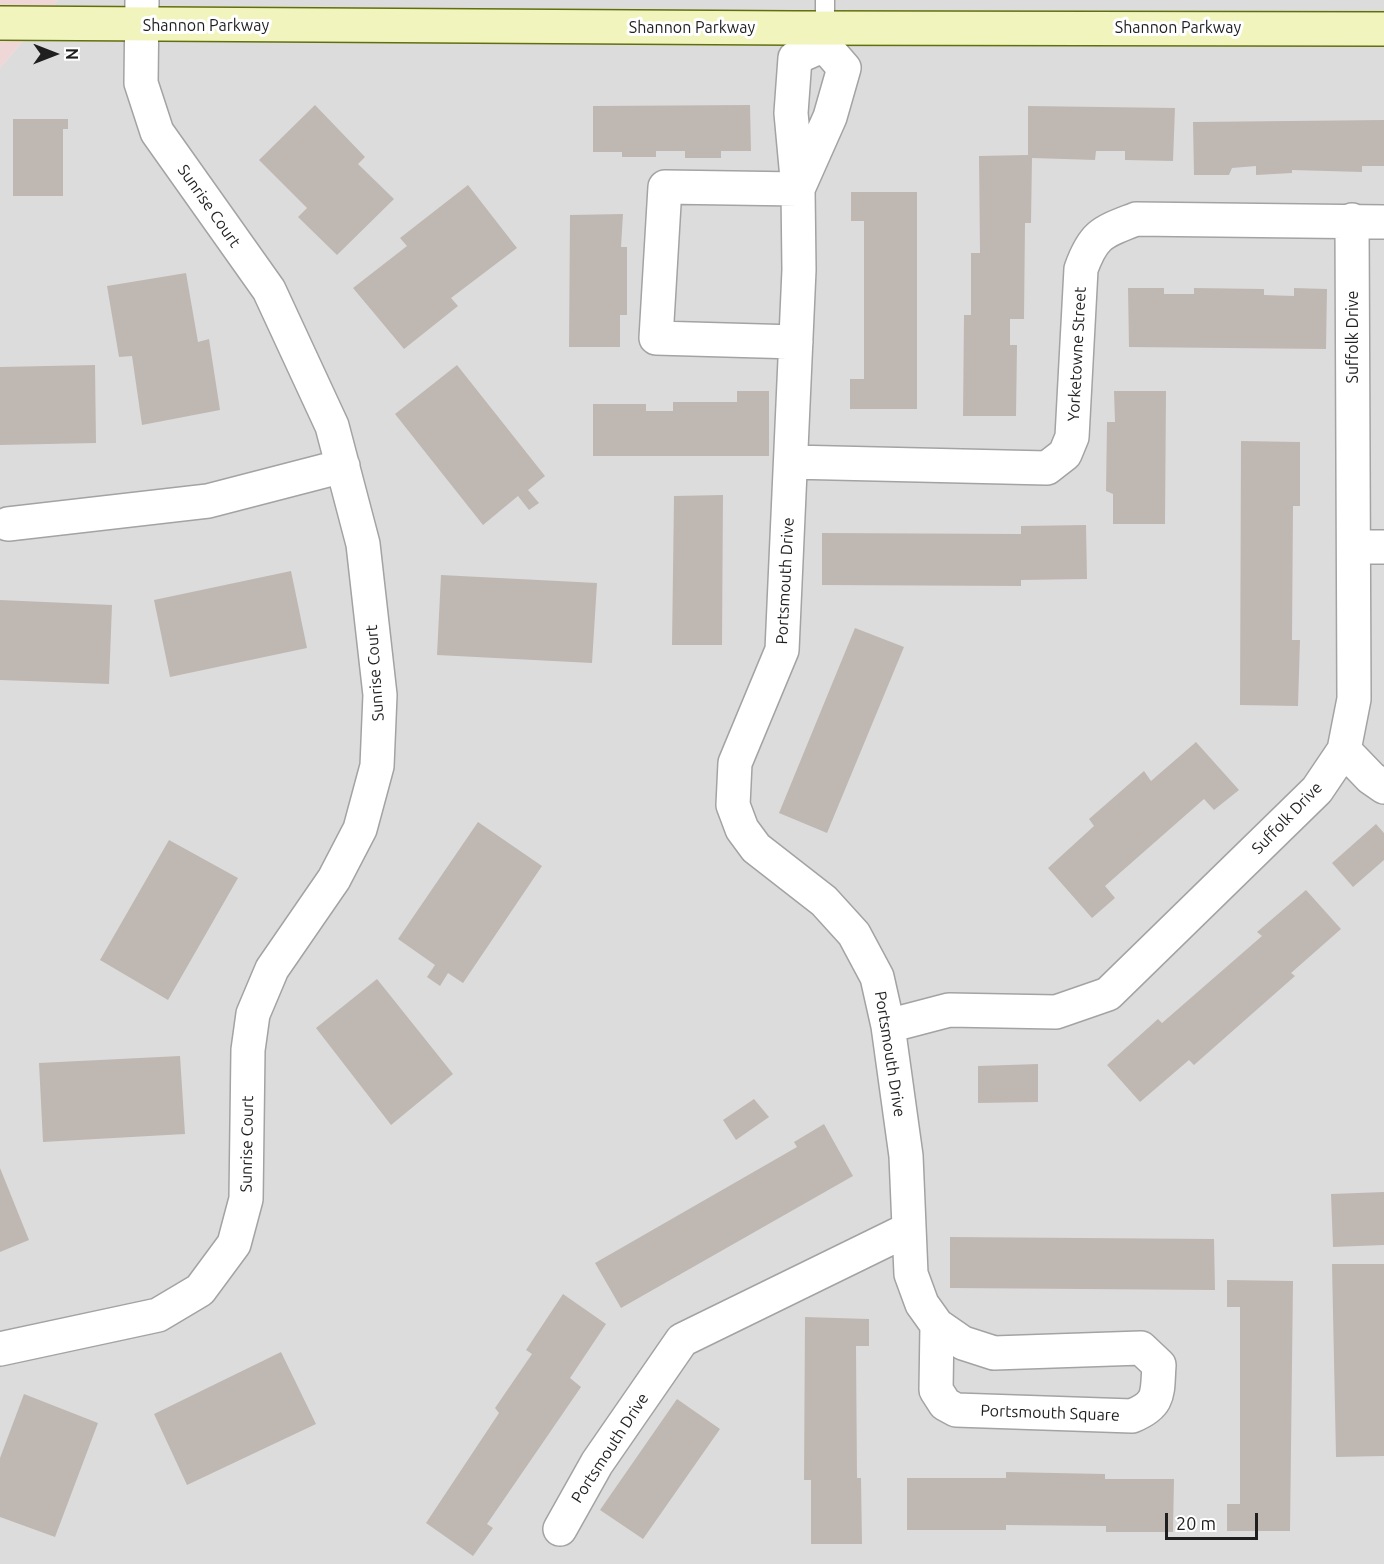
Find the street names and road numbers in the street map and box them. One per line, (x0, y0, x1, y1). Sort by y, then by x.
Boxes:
street label: Shannon Parkway (143, 16, 269, 36)
street label: Shannon Parkway (629, 18, 755, 38)
street label: Shannon Parkway (1115, 18, 1241, 38)
street label: Sunrise Court (173, 161, 245, 251)
street label: Yorketowne Street (1064, 286, 1090, 422)
street label: Suffolk Drive (1343, 291, 1363, 383)
street label: Portsmouth Drive (772, 517, 798, 645)
street label: Sunrise Court (362, 624, 388, 722)
street label: Suffolk Drive (1248, 778, 1326, 858)
street label: Portsmouth Drive (871, 990, 909, 1118)
street label: Sunrise Court (237, 1095, 257, 1193)
street label: Portsmouth Drive (567, 1389, 653, 1507)
street label: Portsmouth Square (980, 1401, 1120, 1425)

